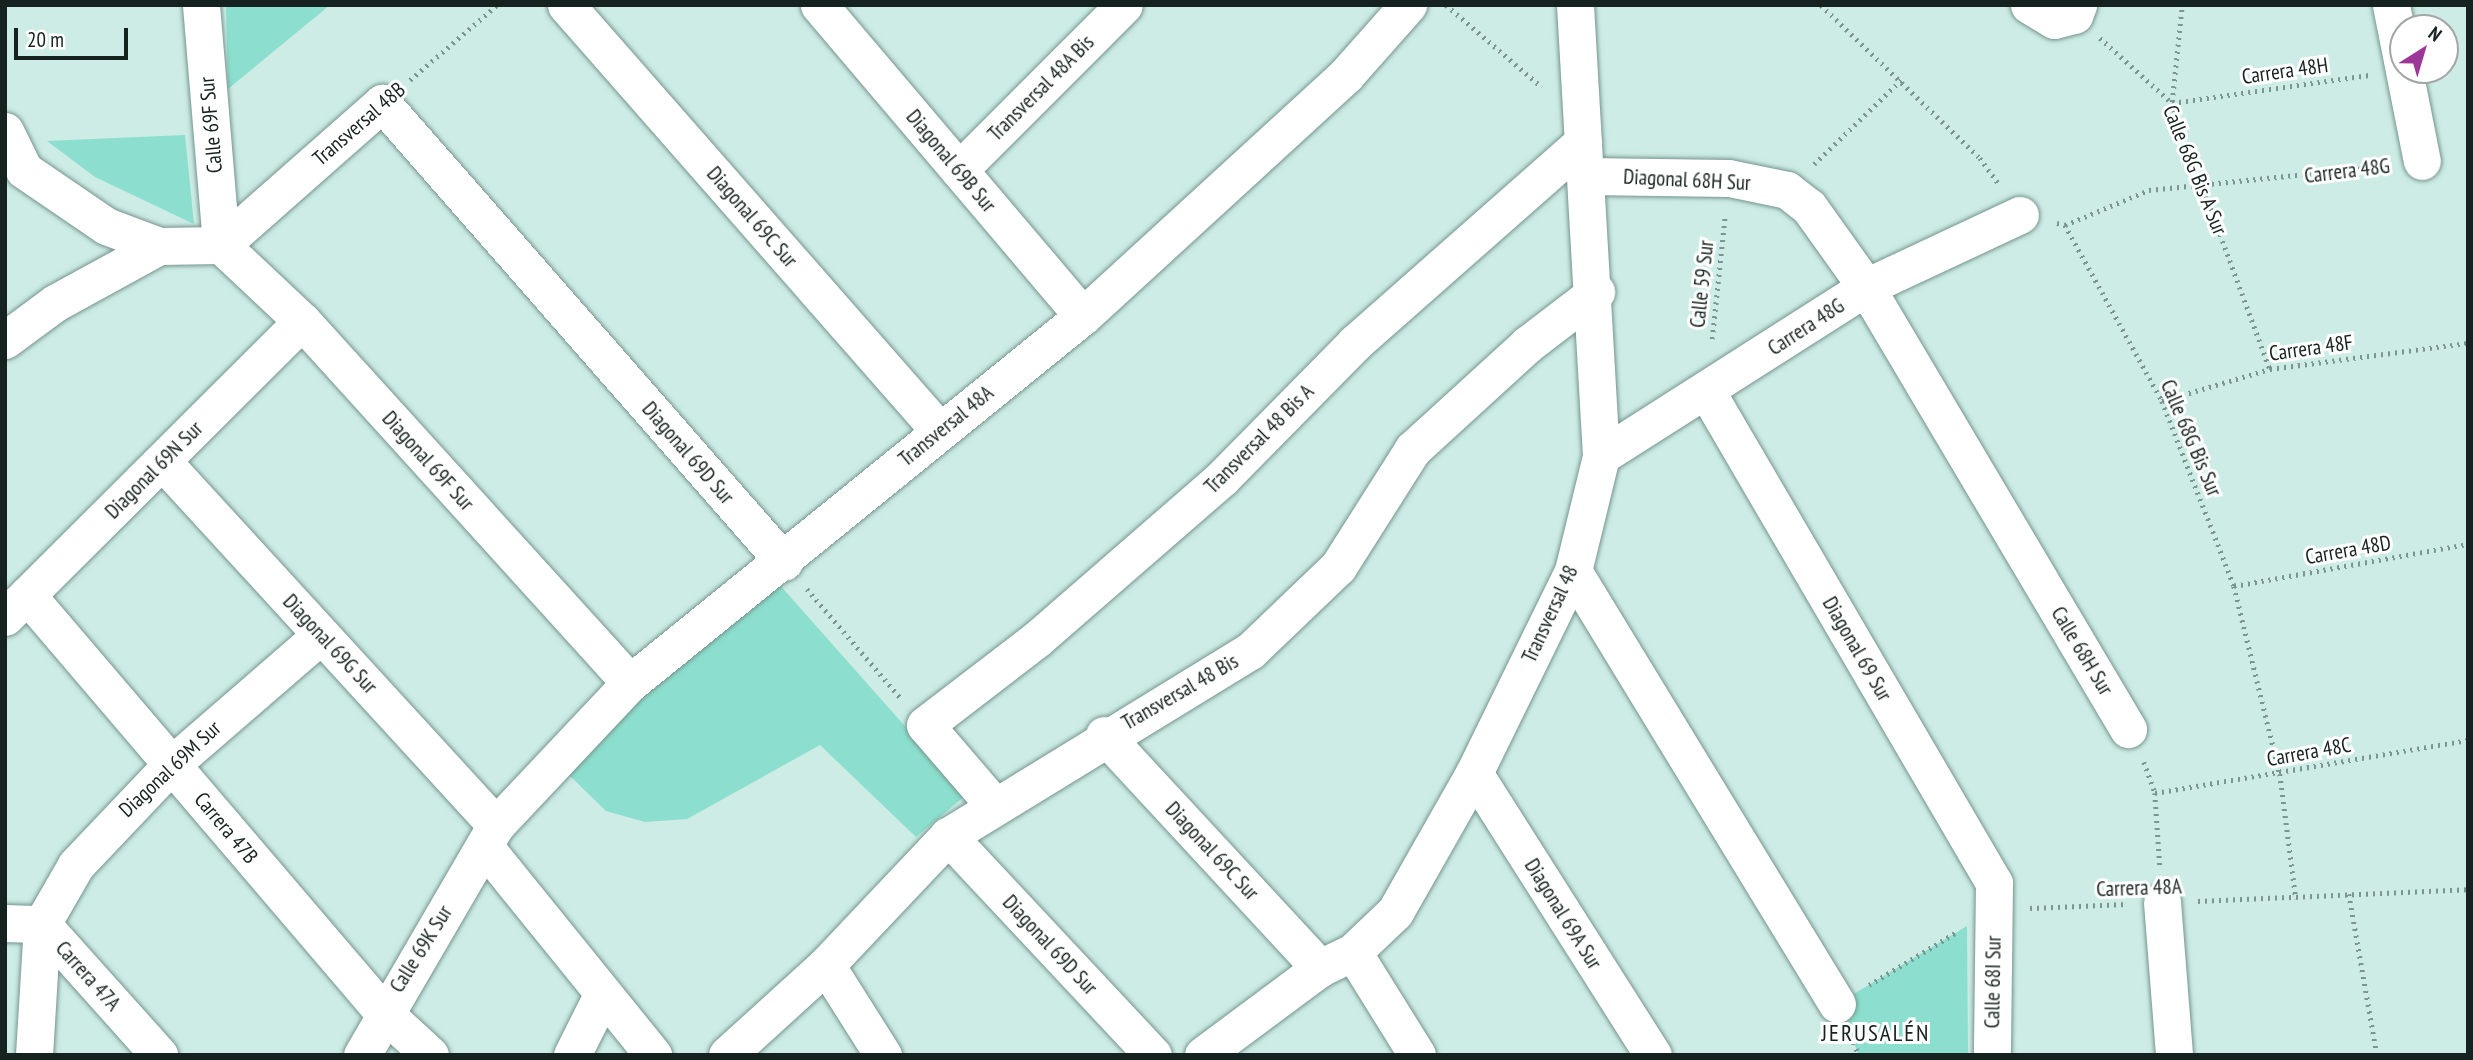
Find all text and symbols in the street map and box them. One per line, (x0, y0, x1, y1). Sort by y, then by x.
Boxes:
scale bar (18, 14, 131, 58)
north arrow (2389, 14, 2459, 84)
text: N (2424, 21, 2447, 46)
text: 20 m (27, 26, 64, 53)
street label: Transversal 48A Bis (982, 29, 1100, 147)
street label: Carrera 48H (2240, 52, 2330, 90)
street label: Calle 69F Sur (194, 76, 228, 174)
street label: Transversal 48B (308, 77, 410, 171)
street label: Calle 68G Bis A Sur (2157, 101, 2233, 239)
street label: Diagonal 69B Sur (901, 105, 1001, 217)
street label: Carrera 48G (2303, 153, 2391, 189)
street label: Diagonal 69C Sur (701, 161, 803, 273)
street label: Diagonal 68H Sur (1623, 164, 1751, 196)
street label: Calle 59 Sur (1685, 239, 1719, 329)
street label: Carrera 48G (1763, 293, 1849, 361)
street label: Carrera 48F (2268, 330, 2354, 366)
street label: Calle 68G Bis Sur (2155, 376, 2227, 500)
street label: Transversal 48 Bis A (1199, 379, 1319, 499)
street label: Transversal 48A (894, 380, 998, 472)
street label: Diagonal 69D Sur (637, 397, 739, 509)
street label: Diagonal 69F Sur (377, 406, 479, 516)
street label: Diagonal 69N Sur (100, 416, 208, 524)
street label: Carrera 48D (2303, 530, 2393, 570)
street label: Transversal 48 (1517, 561, 1583, 667)
street label: Diagonal 69G Sur (278, 589, 382, 699)
street label: Diagonal 69 Sur (1817, 592, 1897, 706)
street label: Calle 68H Sur (2046, 602, 2118, 700)
street label: Transversal 48 Bis (1117, 648, 1243, 736)
street label: Diagonal 69M Sur (114, 716, 226, 822)
street label: Carrera 48C (2265, 732, 2353, 772)
street label: Carrera 47B (189, 787, 263, 869)
street label: Diagonal 69C Sur (1160, 796, 1264, 906)
street label: Diagonal 69A Sur (1519, 854, 1607, 974)
street label: Carrera 48A (2096, 874, 2182, 902)
street label: Diagonal 69D Sur (997, 890, 1103, 1000)
street label: Calle 69K Sur (384, 901, 458, 997)
street label: Calle 68I Sur (1980, 935, 2006, 1029)
street label: Carrera 47A (50, 936, 126, 1016)
district label: JERUSALÉN (1823, 1019, 1929, 1047)

